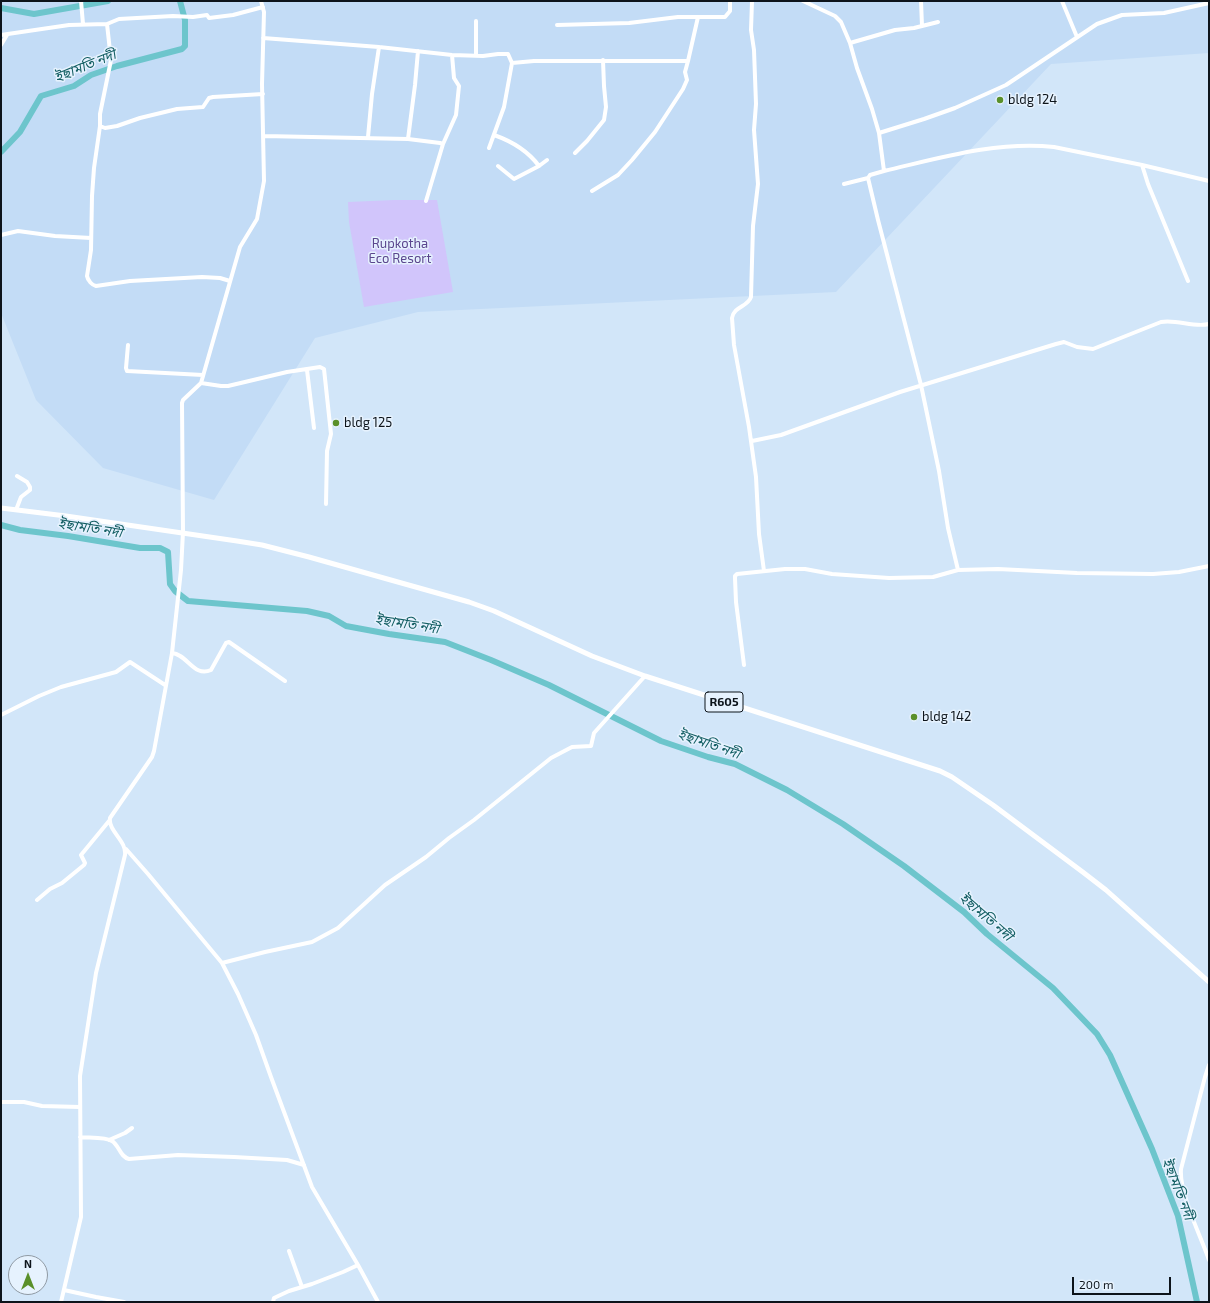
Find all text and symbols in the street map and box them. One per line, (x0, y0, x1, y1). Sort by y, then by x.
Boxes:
water label: ইছামতি নদী (52, 46, 118, 86)
place label: bldg 124 (1008, 92, 1057, 108)
marker: bldg 124 (995, 95, 1005, 105)
park label: Rupkotha Eco Resort (369, 236, 431, 267)
place label: bldg 125 (344, 415, 392, 431)
marker: bldg 125 (331, 418, 341, 428)
water label: ইছামতি নদী (57, 515, 123, 541)
water label: ইছামতি নদী (374, 611, 440, 637)
road number: R605 (705, 692, 743, 712)
place label: bldg 142 (922, 709, 971, 725)
marker: bldg 142 (909, 712, 919, 722)
water label: ইছামতি নদী (676, 725, 742, 763)
water label: ইছামতি নদী (956, 889, 1016, 945)
water label: ইছামতি নদী (1159, 1156, 1197, 1222)
north arrow (8, 1255, 48, 1295)
text: N (24, 1257, 32, 1270)
scale bar (1074, 1269, 1173, 1295)
text: 200 m (1079, 1277, 1113, 1291)

